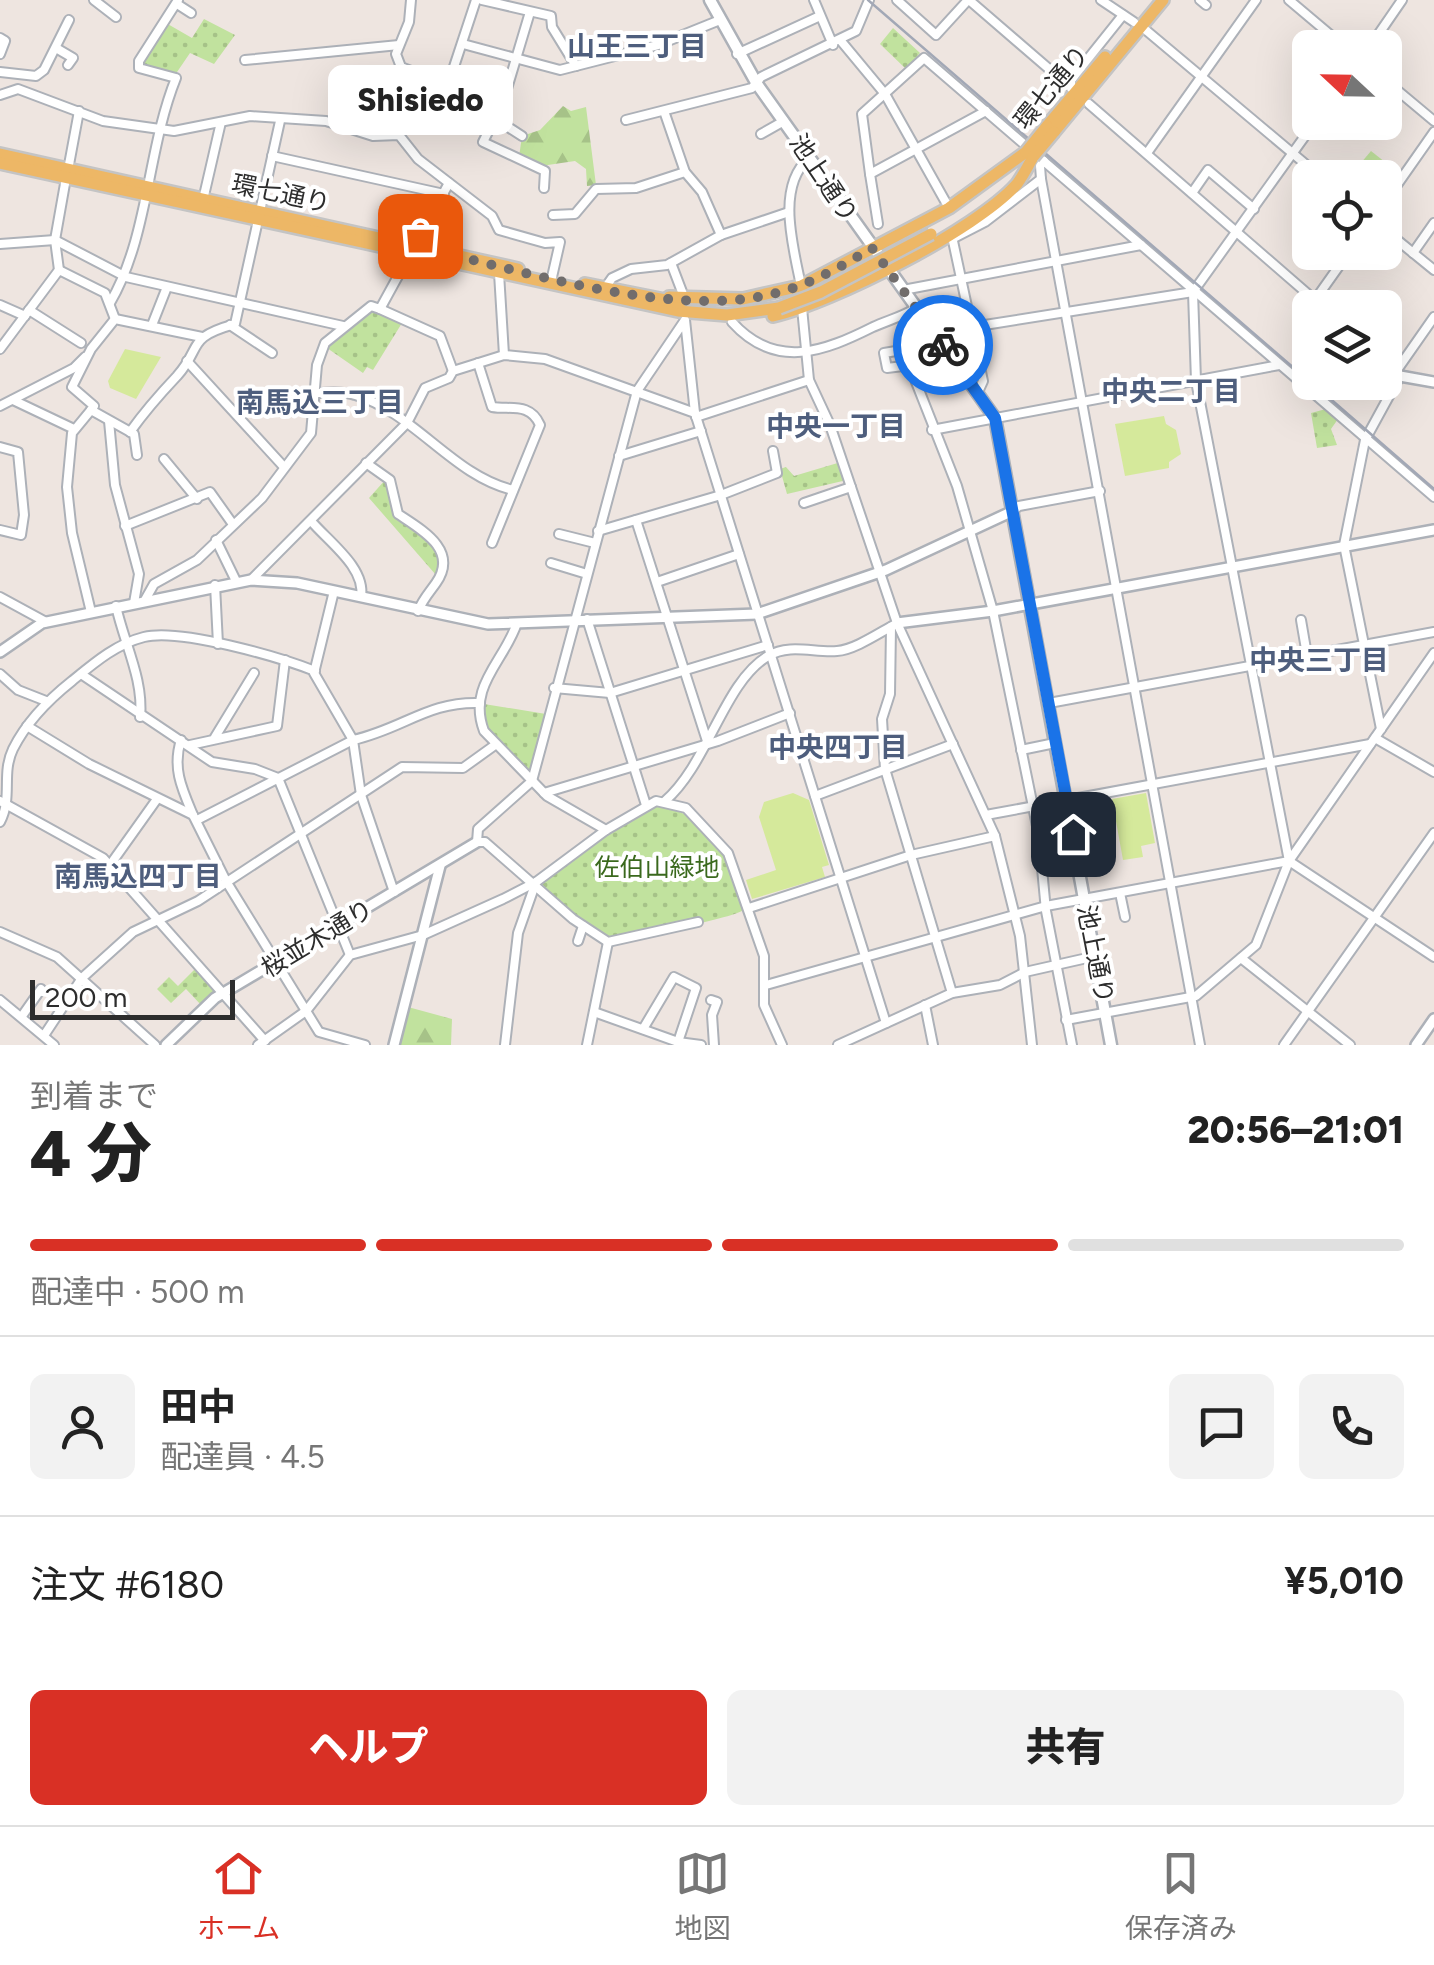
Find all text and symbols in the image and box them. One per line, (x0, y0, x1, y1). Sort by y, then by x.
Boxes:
district label: 山王三丁目 (567, 29, 707, 63)
north arrow (1292, 30, 1402, 140)
map controls (1292, 30, 1402, 400)
street label: 環七通り (1007, 39, 1095, 135)
callout: Shisiedo (328, 66, 512, 136)
text: Shisiedo (357, 81, 484, 119)
street label: 池上通り (784, 128, 864, 228)
button: locate (1292, 160, 1402, 270)
street label: 環七通り (229, 168, 333, 218)
pin (378, 194, 463, 279)
icon: bag (393, 209, 448, 264)
button: layers (1292, 290, 1402, 400)
courier (893, 295, 993, 395)
icon: bike (916, 318, 971, 373)
district label: 中央二丁目 (1101, 374, 1241, 408)
district label: 南馬込三丁目 (236, 385, 404, 419)
district label: 中央一丁目 (766, 409, 906, 443)
district label: 中央三丁目 (1249, 643, 1389, 677)
district label: 中央四丁目 (768, 730, 908, 764)
pin (1031, 792, 1116, 877)
icon: home (1046, 807, 1101, 862)
park label: 佐伯山緑地 (594, 852, 720, 882)
district label: 南馬込四丁目 (54, 859, 222, 893)
street label: 桜並木通り (256, 893, 378, 983)
street label: 池上通り (1072, 902, 1120, 1006)
scale bar (30, 975, 235, 1020)
text: 200 m (45, 980, 127, 1014)
text: 到着まで (30, 1077, 158, 1115)
text: 20:56–21:01 (1187, 1107, 1404, 1153)
text: 4 分 (30, 1114, 152, 1192)
text: 配達中 · 500 m (30, 1273, 245, 1311)
button: person (30, 1374, 135, 1479)
button: chat (1169, 1374, 1274, 1479)
button: phone (1299, 1374, 1404, 1479)
text: 田中 (160, 1384, 236, 1430)
text: 配達員 · 4.5 (160, 1438, 325, 1476)
text: ¥5,010 (1284, 1558, 1404, 1604)
text: 注文 #6180 (30, 1562, 224, 1608)
button: ヘルプ (30, 1690, 707, 1805)
button: 共有 (727, 1690, 1404, 1805)
tab: ホーム (197, 1846, 280, 1946)
tab: 地図 (675, 1846, 731, 1946)
tab: 保存済み (1125, 1846, 1237, 1946)

